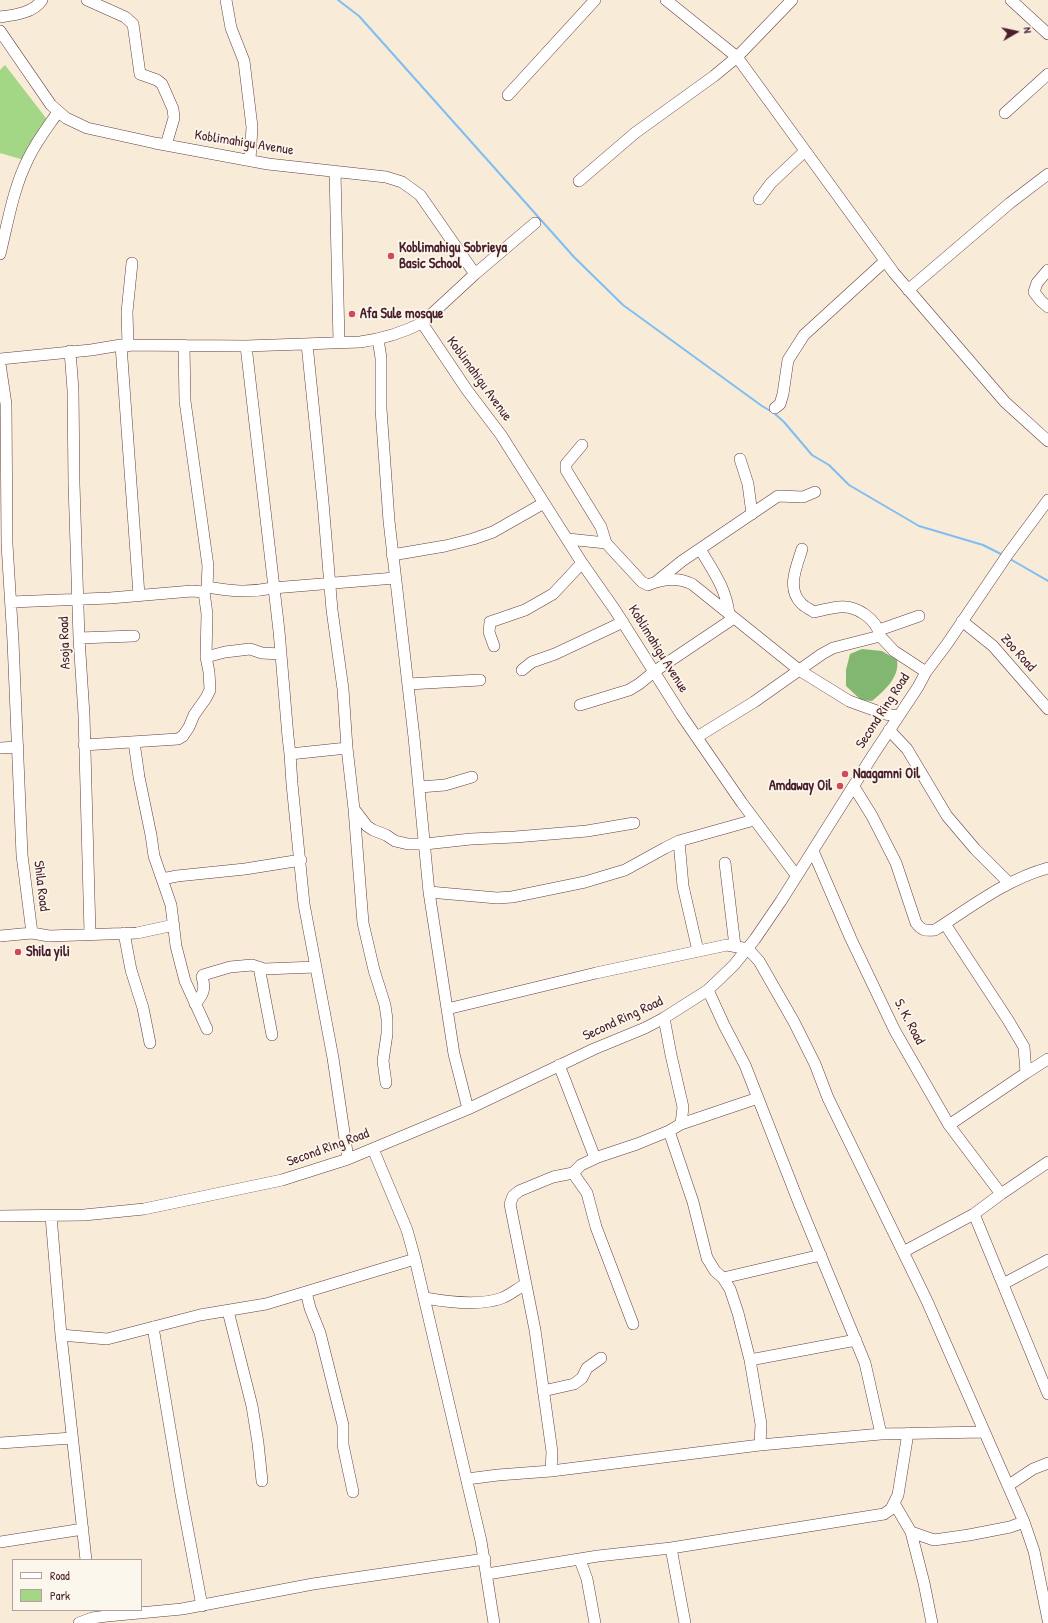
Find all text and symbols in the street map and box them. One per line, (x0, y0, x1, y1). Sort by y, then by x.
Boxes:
north arrow (996, 12, 1036, 52)
text: N (1020, 26, 1035, 34)
street label: Koblimahigu Avenue (193, 127, 295, 159)
place label: Koblimahigu Sobrieya Basic School (399, 240, 507, 272)
marker: Koblimahigu Sobrieya Basic School (386, 251, 396, 261)
place label: Afa Sule mosque (360, 306, 443, 322)
marker: Afa Sule mosque (347, 309, 357, 319)
street label: Koblimahigu Avenue (443, 334, 515, 424)
street label: Koblimahigu Avenue (624, 602, 692, 696)
street label: Asoja Road (56, 616, 74, 670)
street label: Zoo Road (997, 631, 1039, 675)
street label: Second Ring Road (852, 670, 914, 752)
place label: Naagamni Oil (853, 766, 920, 782)
marker: Naagamni Oil (840, 769, 850, 779)
place label: Amdaway Oil (769, 778, 832, 794)
marker: Amdaway Oil (835, 781, 845, 791)
street label: Shila Road (30, 860, 52, 912)
place label: Shila yili (26, 944, 70, 960)
marker: Shila yili (13, 947, 23, 957)
street label: Second Ring Road (580, 993, 666, 1045)
street label: S. K. Road (890, 996, 928, 1048)
street label: Second Ring Road (285, 1125, 371, 1171)
legend (12, 1559, 142, 1611)
text: Road (50, 1567, 70, 1584)
text: Park (50, 1587, 70, 1604)

